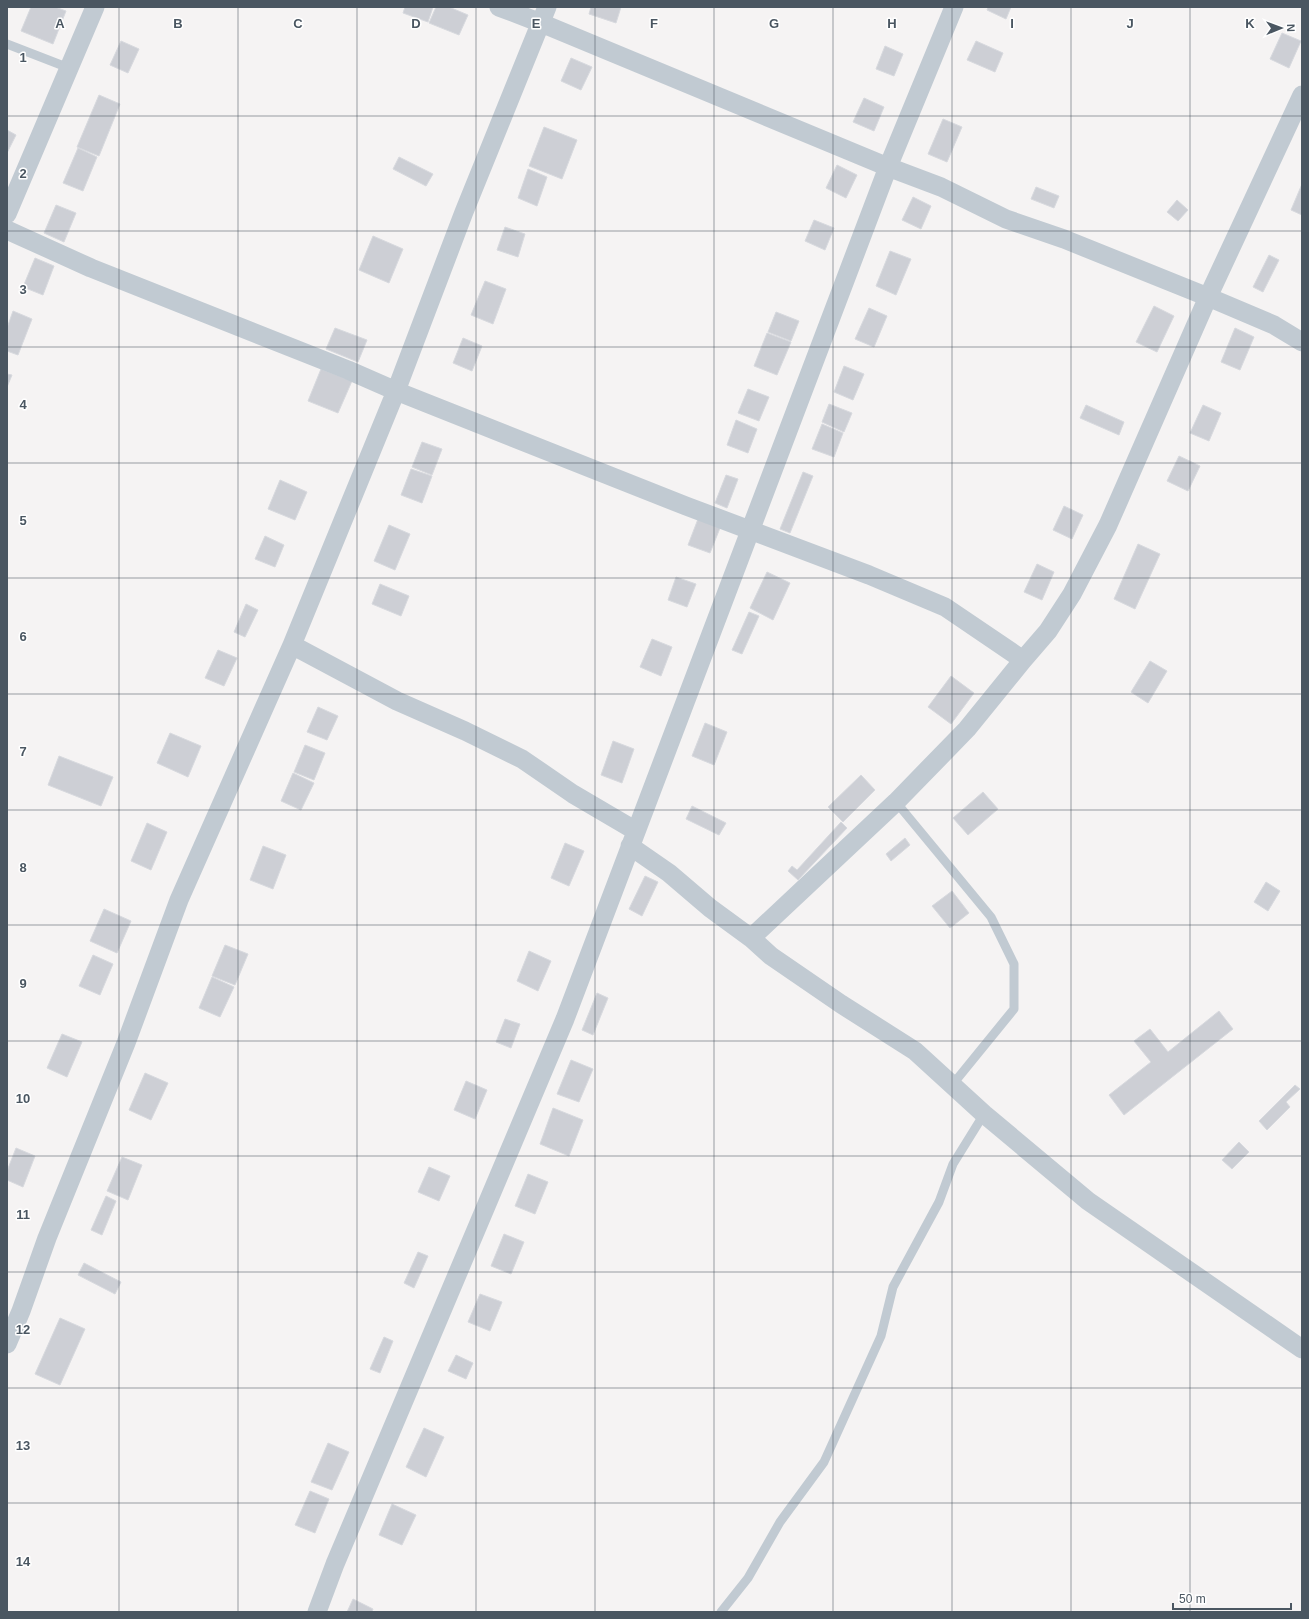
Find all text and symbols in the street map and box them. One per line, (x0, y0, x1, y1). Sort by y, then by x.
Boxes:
north arrow (1261, 8, 1301, 48)
text: A (55, 16, 65, 31)
text: B (173, 16, 183, 31)
text: C (293, 16, 303, 31)
text: D (411, 16, 421, 31)
text: E (532, 16, 541, 31)
text: F (650, 16, 658, 31)
text: G (769, 16, 779, 31)
text: H (887, 16, 897, 31)
text: I (1010, 16, 1014, 31)
text: J (1126, 16, 1134, 31)
text: K (1245, 16, 1255, 31)
text: N (1285, 24, 1297, 32)
text: 1 (19, 50, 27, 65)
text: 2 (19, 166, 27, 181)
text: 3 (19, 282, 27, 297)
text: 4 (19, 397, 27, 412)
text: 5 (19, 513, 27, 528)
text: 6 (19, 629, 27, 644)
text: 7 (19, 744, 27, 759)
text: 8 (19, 860, 27, 875)
text: 9 (19, 976, 27, 991)
text: 10 (16, 1091, 30, 1106)
text: 11 (16, 1207, 30, 1222)
text: 12 (16, 1322, 30, 1337)
text: 13 (16, 1438, 30, 1453)
text: 14 (16, 1554, 31, 1569)
scale bar (1173, 1585, 1291, 1611)
text: 50 m (1179, 1592, 1206, 1606)

